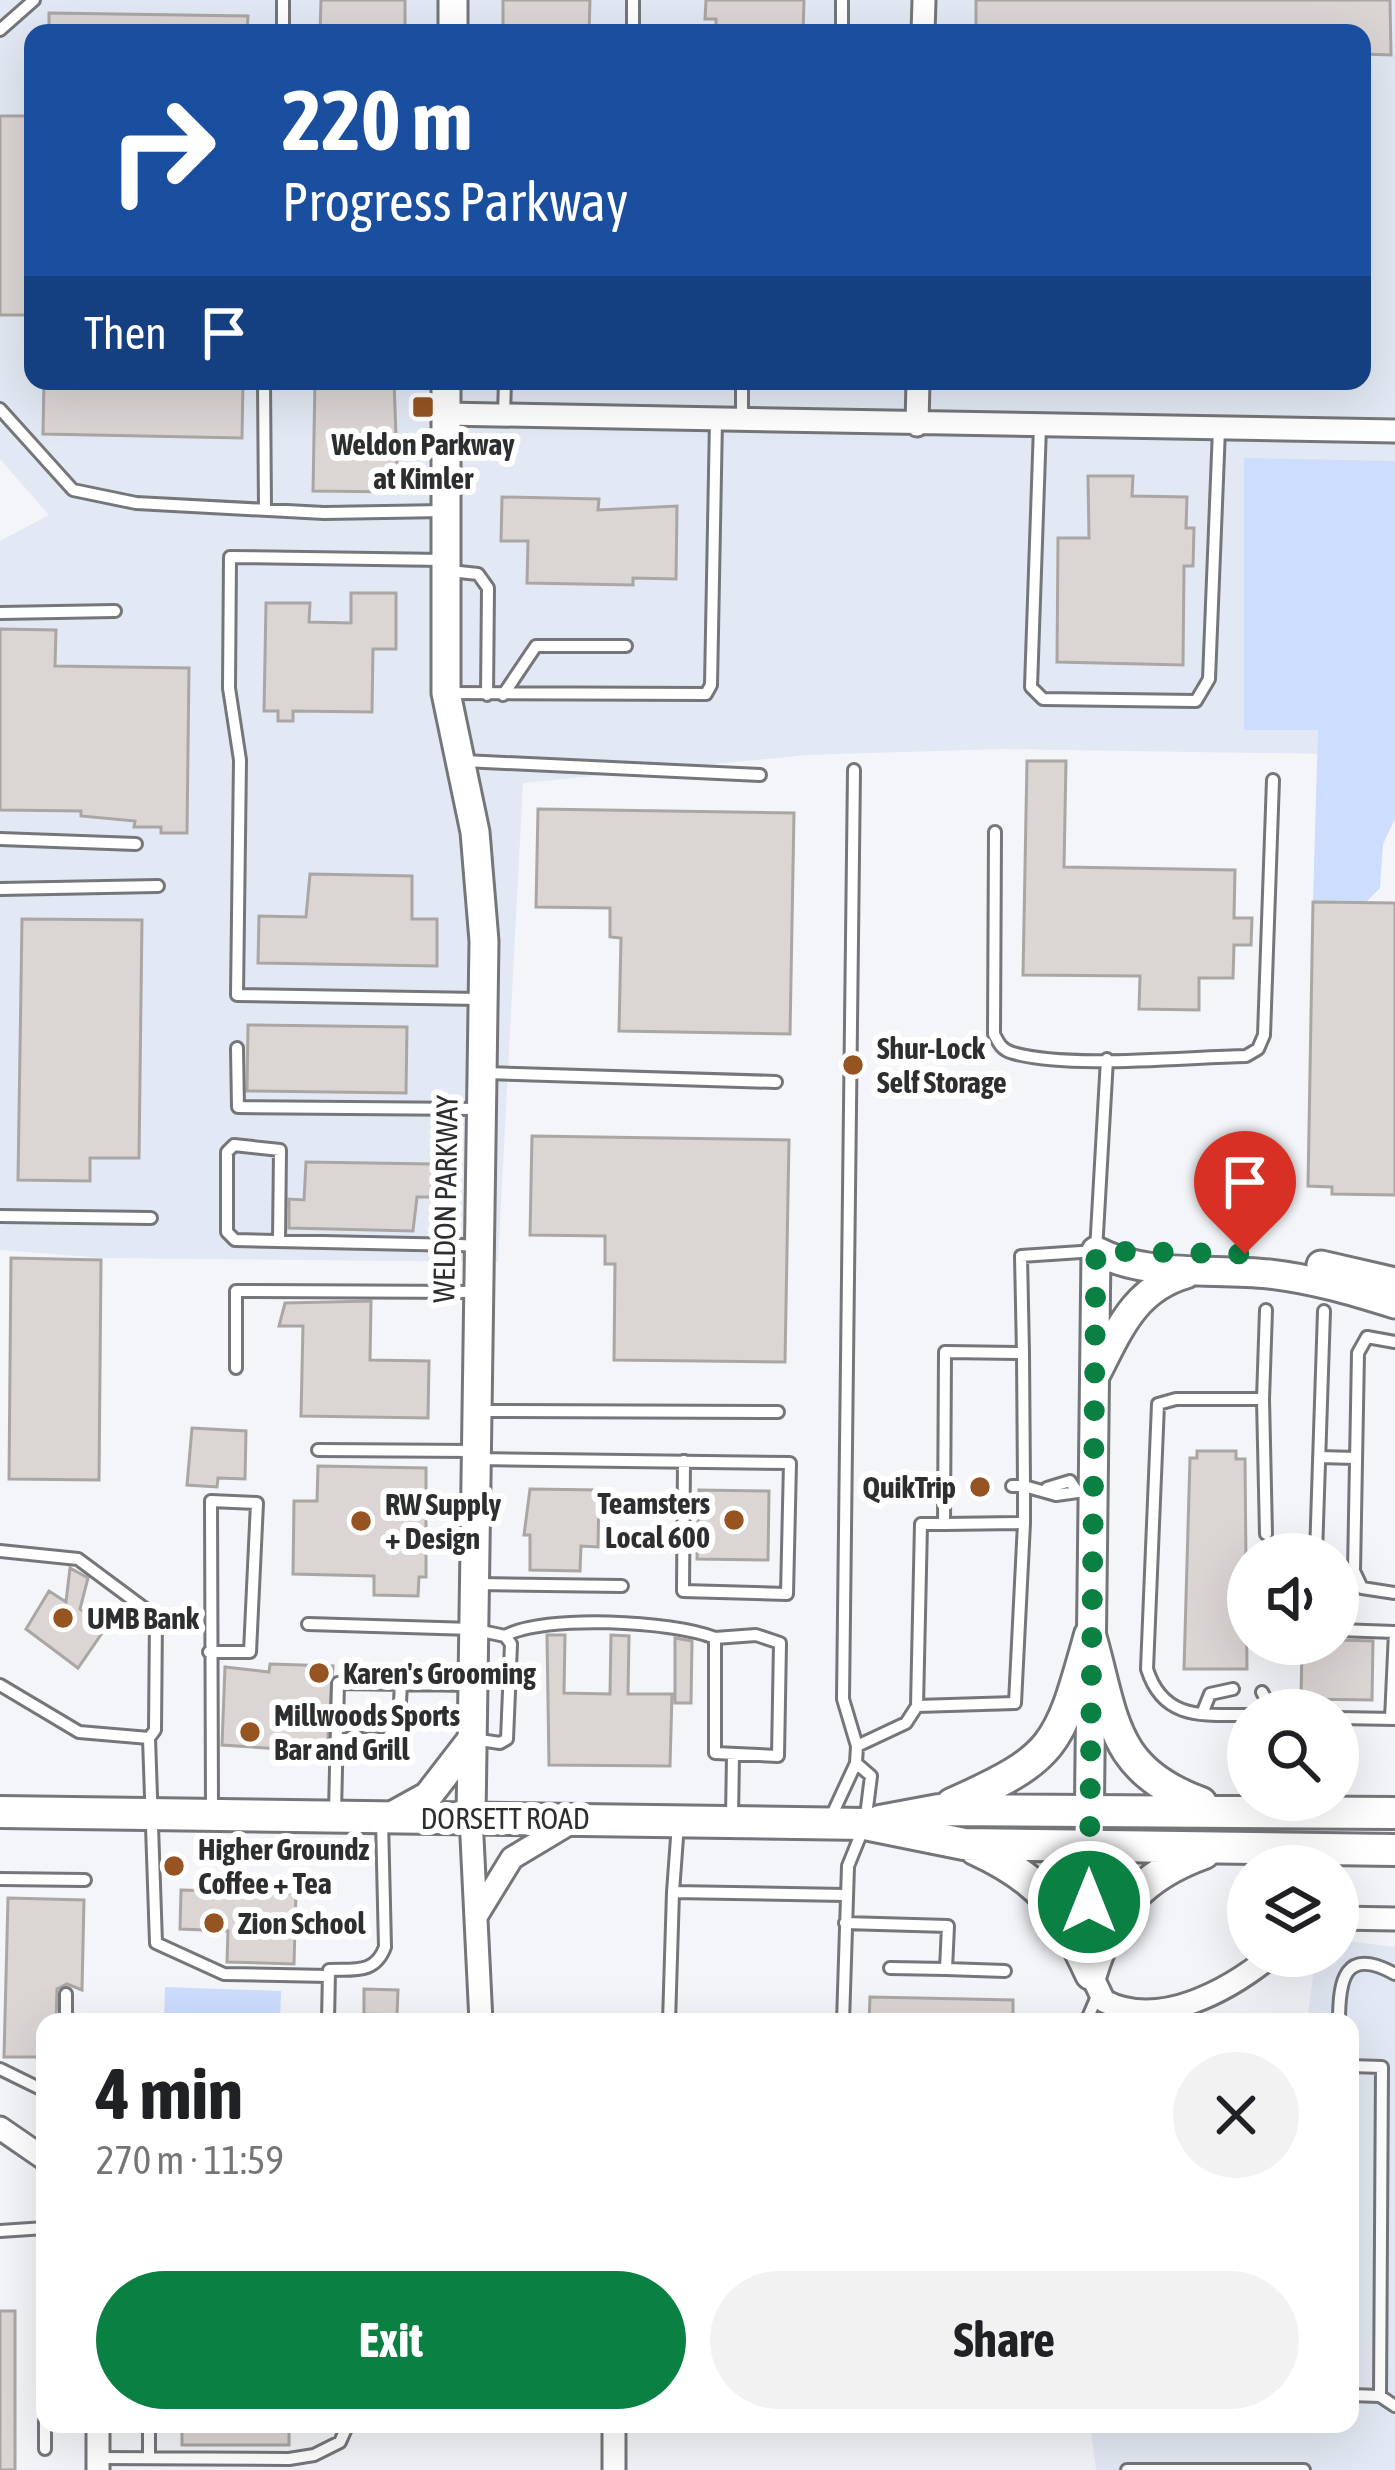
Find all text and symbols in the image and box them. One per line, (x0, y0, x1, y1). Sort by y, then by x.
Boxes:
icon: right (84, 72, 240, 228)
text: 220 m (282, 72, 472, 168)
text: Progress Parkway (282, 171, 628, 232)
icon: arrive (191, 300, 257, 366)
text: Then (84, 307, 167, 359)
marker: Weldon Parkway at Kimler (410, 394, 436, 420)
place label: Weldon Parkway at Kimler (330, 427, 515, 495)
place label: Shur-Lock Self Storage (877, 1031, 1007, 1099)
marker: Shur-Lock Self Storage (840, 1052, 866, 1078)
street label: WELDON PARKWAY (426, 1094, 464, 1303)
pin (1194, 1131, 1296, 1254)
icon: arrive (1212, 1149, 1278, 1215)
place label: QuikTrip (863, 1470, 956, 1504)
marker: QuikTrip (967, 1474, 993, 1500)
place label: Teamsters Local 600 (597, 1486, 710, 1554)
place label: RW Supply + Design (385, 1487, 502, 1555)
marker: Teamsters Local 600 (721, 1507, 747, 1533)
marker: RW Supply + Design (348, 1508, 374, 1534)
map controls (1227, 1533, 1359, 1977)
button: sound (1227, 1533, 1359, 1665)
place label: UMB Bank (87, 1601, 200, 1635)
marker: UMB Bank (50, 1605, 76, 1631)
place label: Karen's Grooming (343, 1656, 536, 1690)
marker: Karen's Grooming (306, 1660, 332, 1686)
button: search (1227, 1689, 1359, 1821)
place label: Millwoods Sports Bar and Grill (274, 1698, 460, 1766)
marker: Millwoods Sports Bar and Grill (237, 1719, 263, 1745)
street label: DORSETT ROAD (421, 1801, 589, 1835)
place label: Higher Groundz Coffee + Tea (198, 1832, 369, 1900)
position arrow (1026, 1839, 1152, 1965)
button: layers (1227, 1845, 1359, 1977)
marker: Higher Groundz Coffee + Tea (161, 1853, 187, 1879)
place label: Zion School (238, 1906, 367, 1940)
marker: Zion School (201, 1910, 227, 1936)
text: 4 min (96, 2052, 243, 2134)
button: close (1173, 2052, 1299, 2178)
text: 270 m · 11:59 (96, 2138, 284, 2182)
button: Exit (96, 2271, 686, 2409)
button: Share (710, 2271, 1299, 2409)

